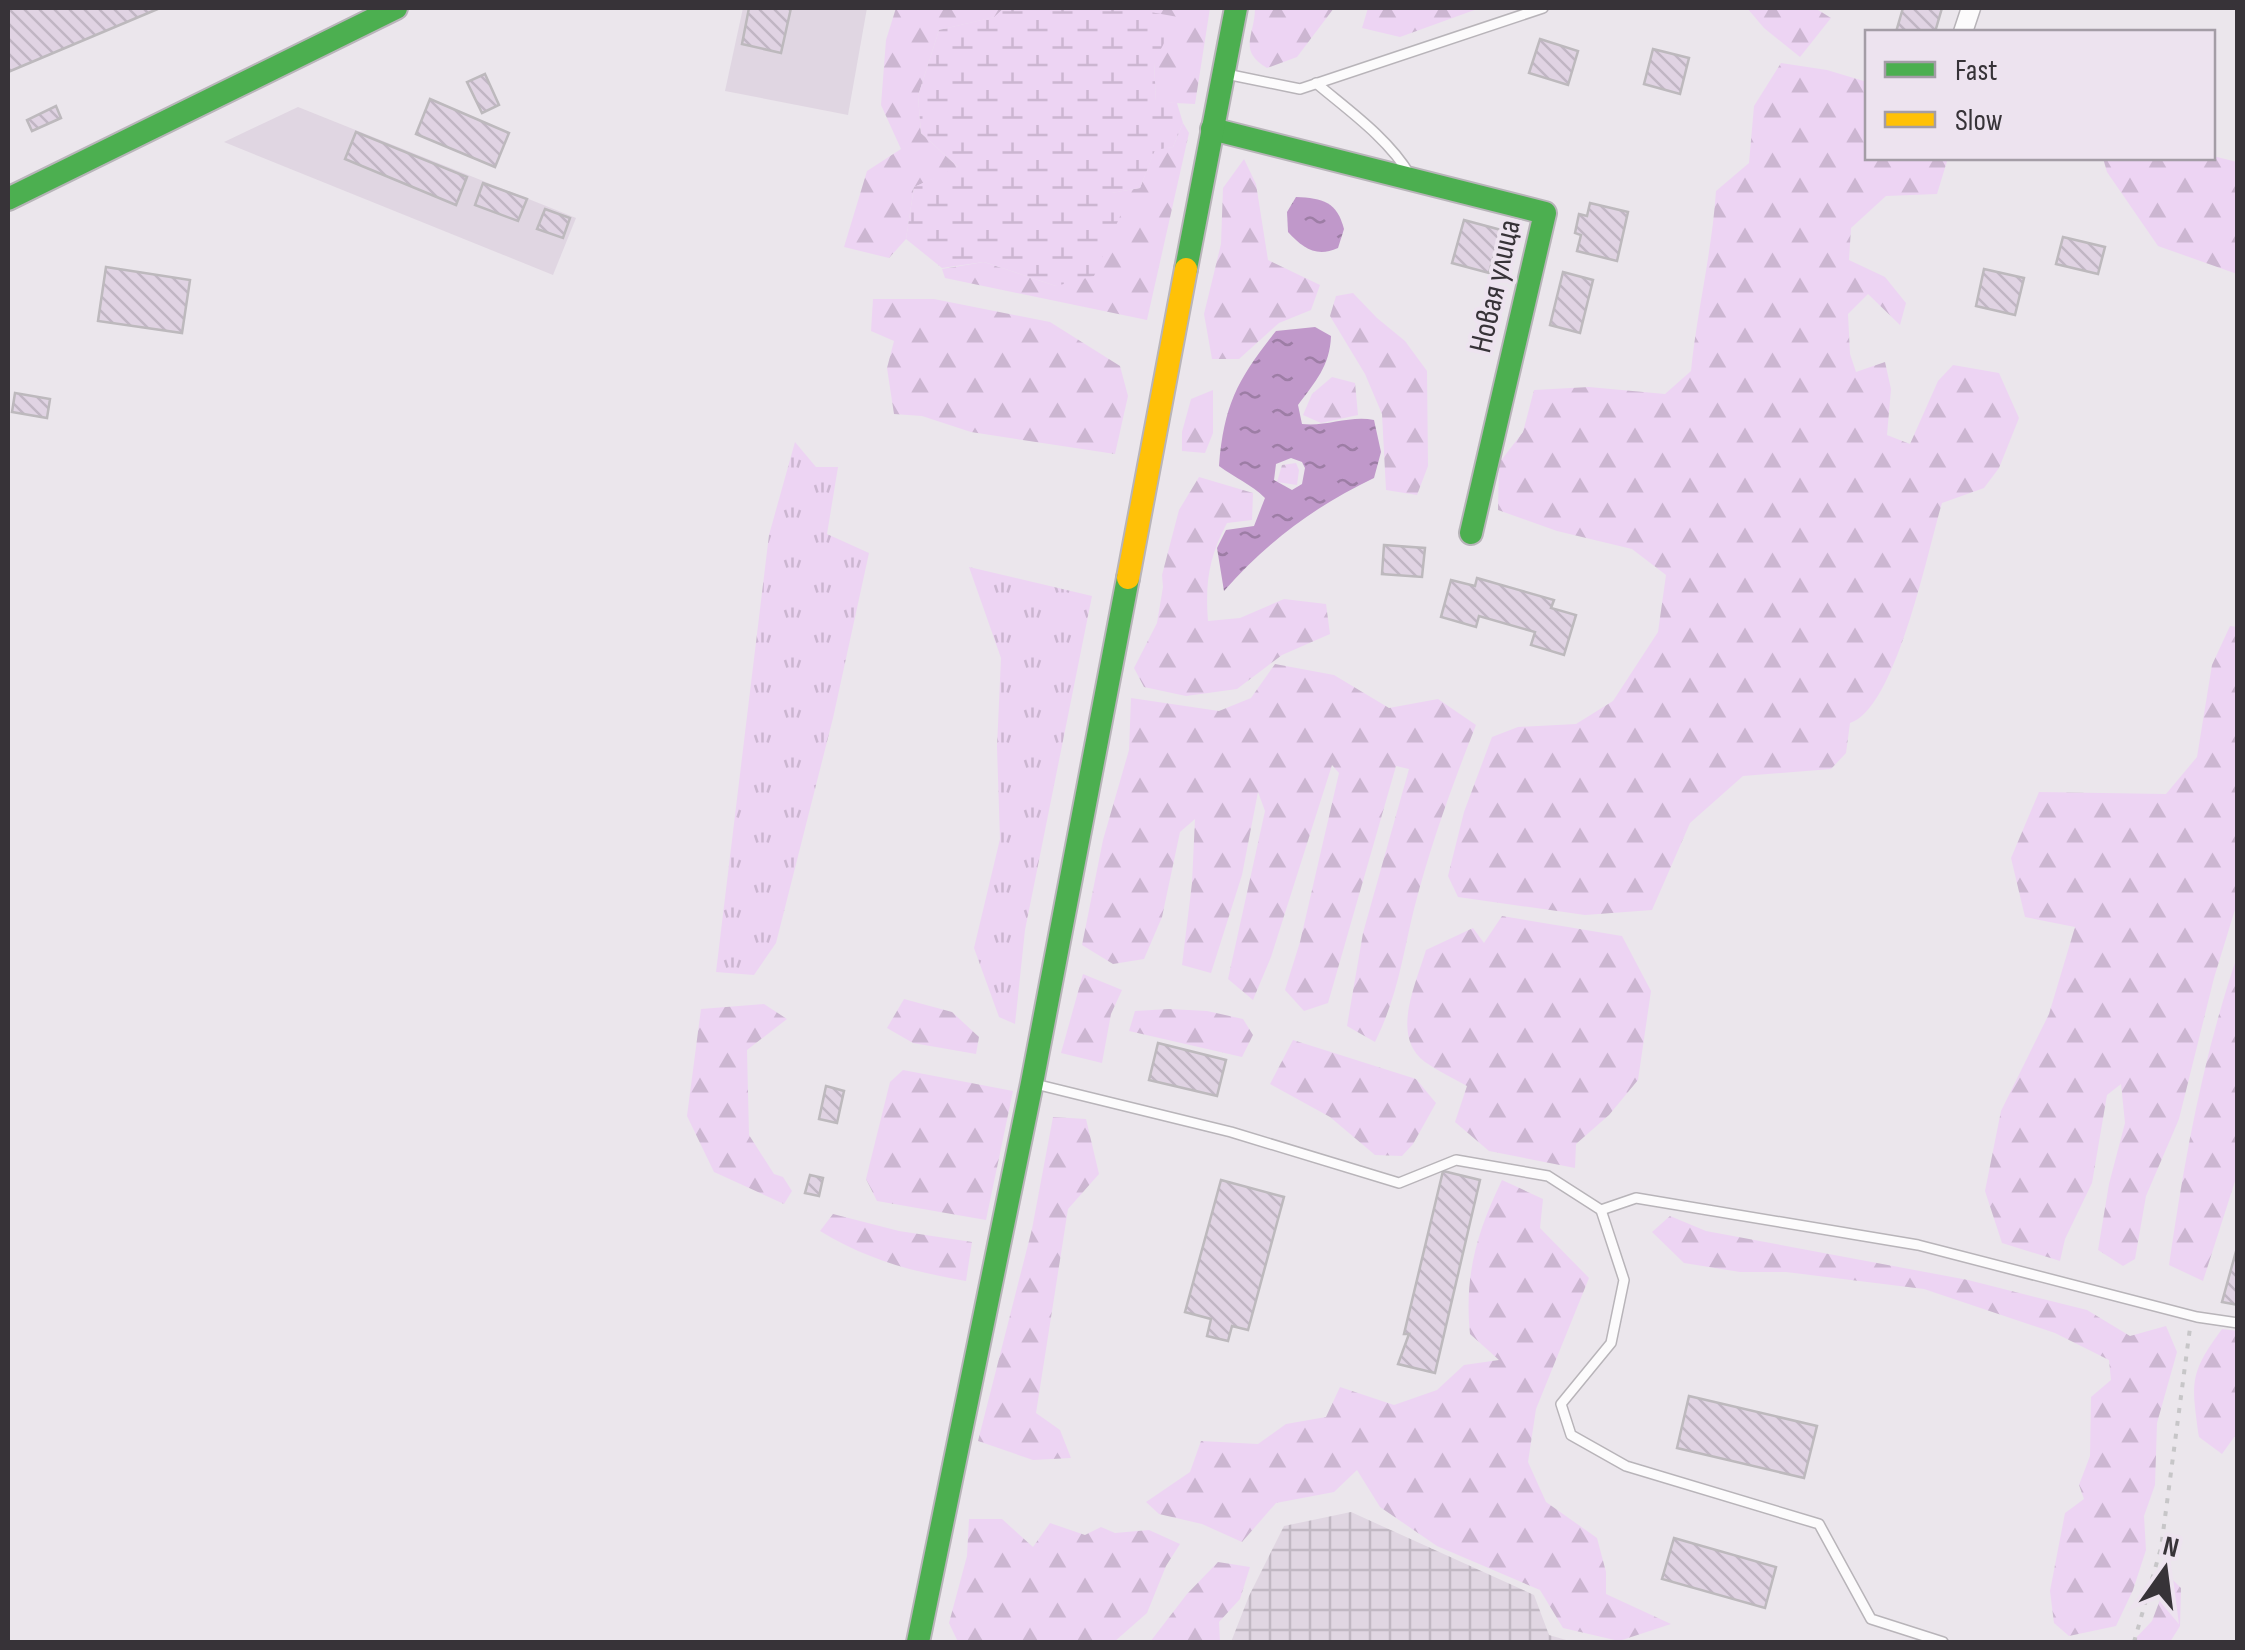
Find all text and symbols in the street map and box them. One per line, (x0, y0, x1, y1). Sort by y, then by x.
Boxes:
legend (1865, 30, 2215, 160)
text: Fast (1955, 53, 1997, 89)
text: Slow (1955, 103, 2003, 139)
street label: Новая улица (1461, 216, 1530, 357)
north arrow (2115, 1520, 2215, 1620)
text: N (2159, 1529, 2182, 1565)

